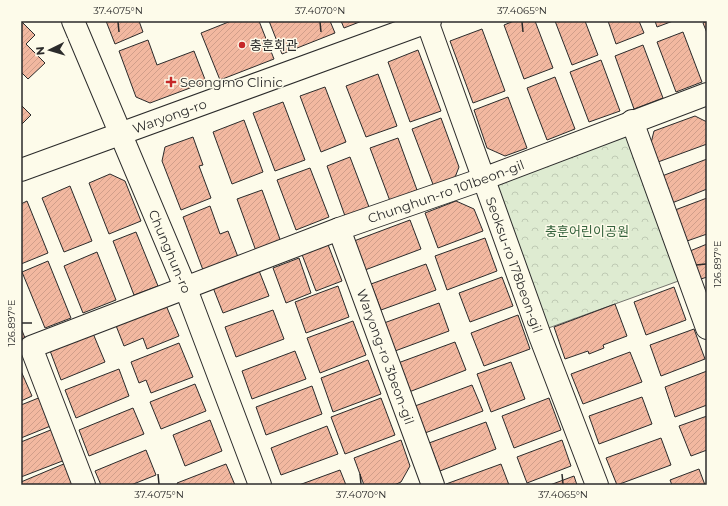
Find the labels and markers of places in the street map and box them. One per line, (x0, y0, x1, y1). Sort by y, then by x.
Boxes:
place label: 충훈회관 (250, 37, 298, 53)
marker: 충훈회관 (237, 40, 247, 50)
place label: Seongmo Clinic (180, 74, 283, 90)
marker: Seongmo Clinic (165, 76, 177, 88)

